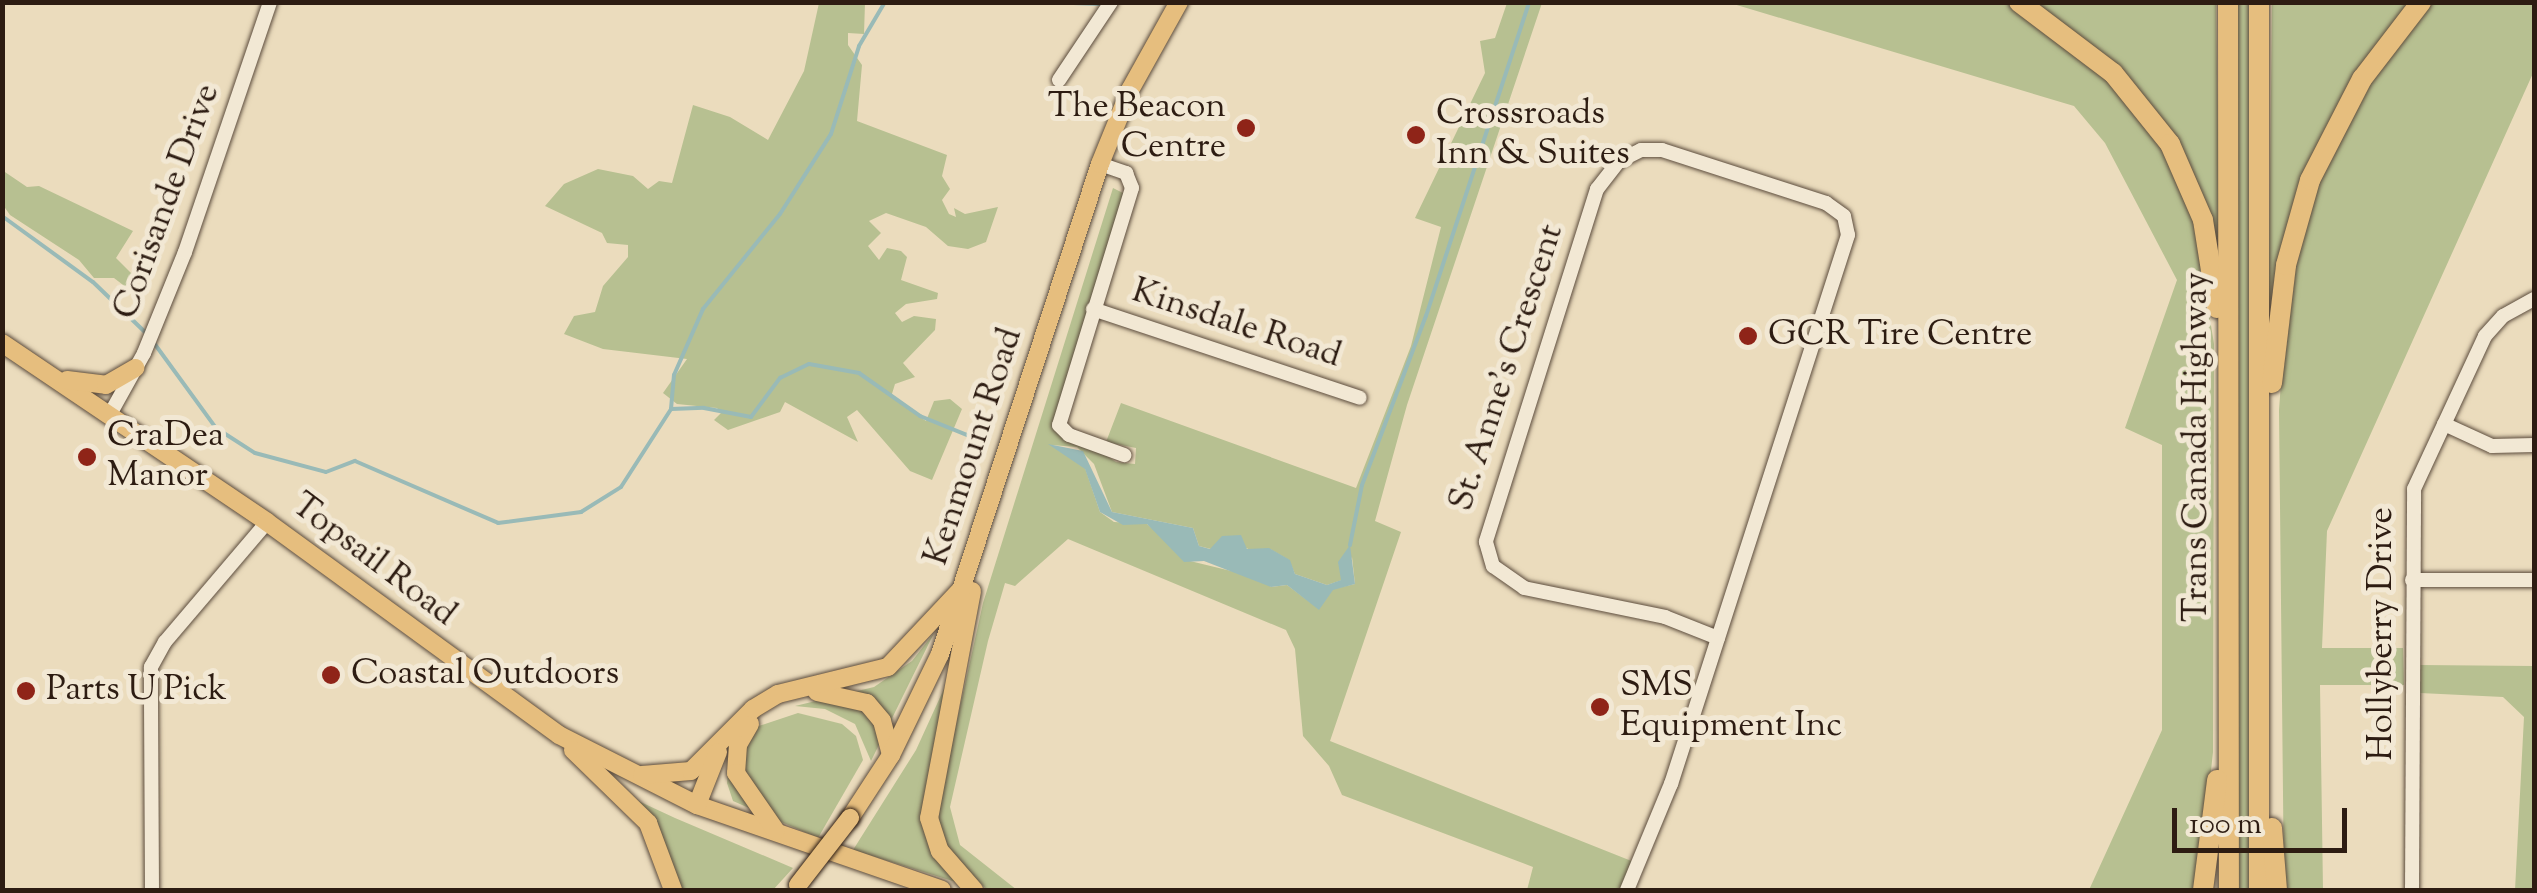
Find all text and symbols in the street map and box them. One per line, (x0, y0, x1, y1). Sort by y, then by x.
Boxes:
street label: Corisande Drive (106, 79, 230, 325)
place label: The Beacon Centre (1048, 87, 1226, 169)
place label: Crossroads Inn & Suites (1436, 94, 1630, 176)
marker: The Beacon Centre (1235, 117, 1257, 139)
marker: Crossroads Inn & Suites (1405, 124, 1427, 146)
street label: St. Anne's Crescent (1442, 219, 1574, 517)
street label: Kinsdale Road (1126, 271, 1346, 379)
street label: Trans Canada Highway (2177, 272, 2219, 622)
place label: GCR Tire Centre (1768, 315, 2032, 357)
street label: Kenmount Road (917, 323, 1033, 571)
marker: GCR Tire Centre (1737, 325, 1759, 347)
place label: CraDea Manor (107, 416, 224, 498)
marker: CraDea Manor (76, 446, 98, 468)
street label: Topsail Road (282, 485, 464, 637)
street label: Hollyberry Drive (2362, 507, 2404, 761)
place label: Coastal Outdoors (351, 654, 619, 696)
marker: Coastal Outdoors (320, 664, 342, 686)
place label: SMS Equipment Inc (1620, 666, 1842, 748)
place label: Parts U Pick (46, 670, 227, 712)
marker: Parts U Pick (15, 680, 37, 702)
marker: SMS Equipment Inc (1589, 696, 1611, 718)
scale bar (2177, 788, 2352, 850)
text: 100 m (2189, 804, 2262, 847)

